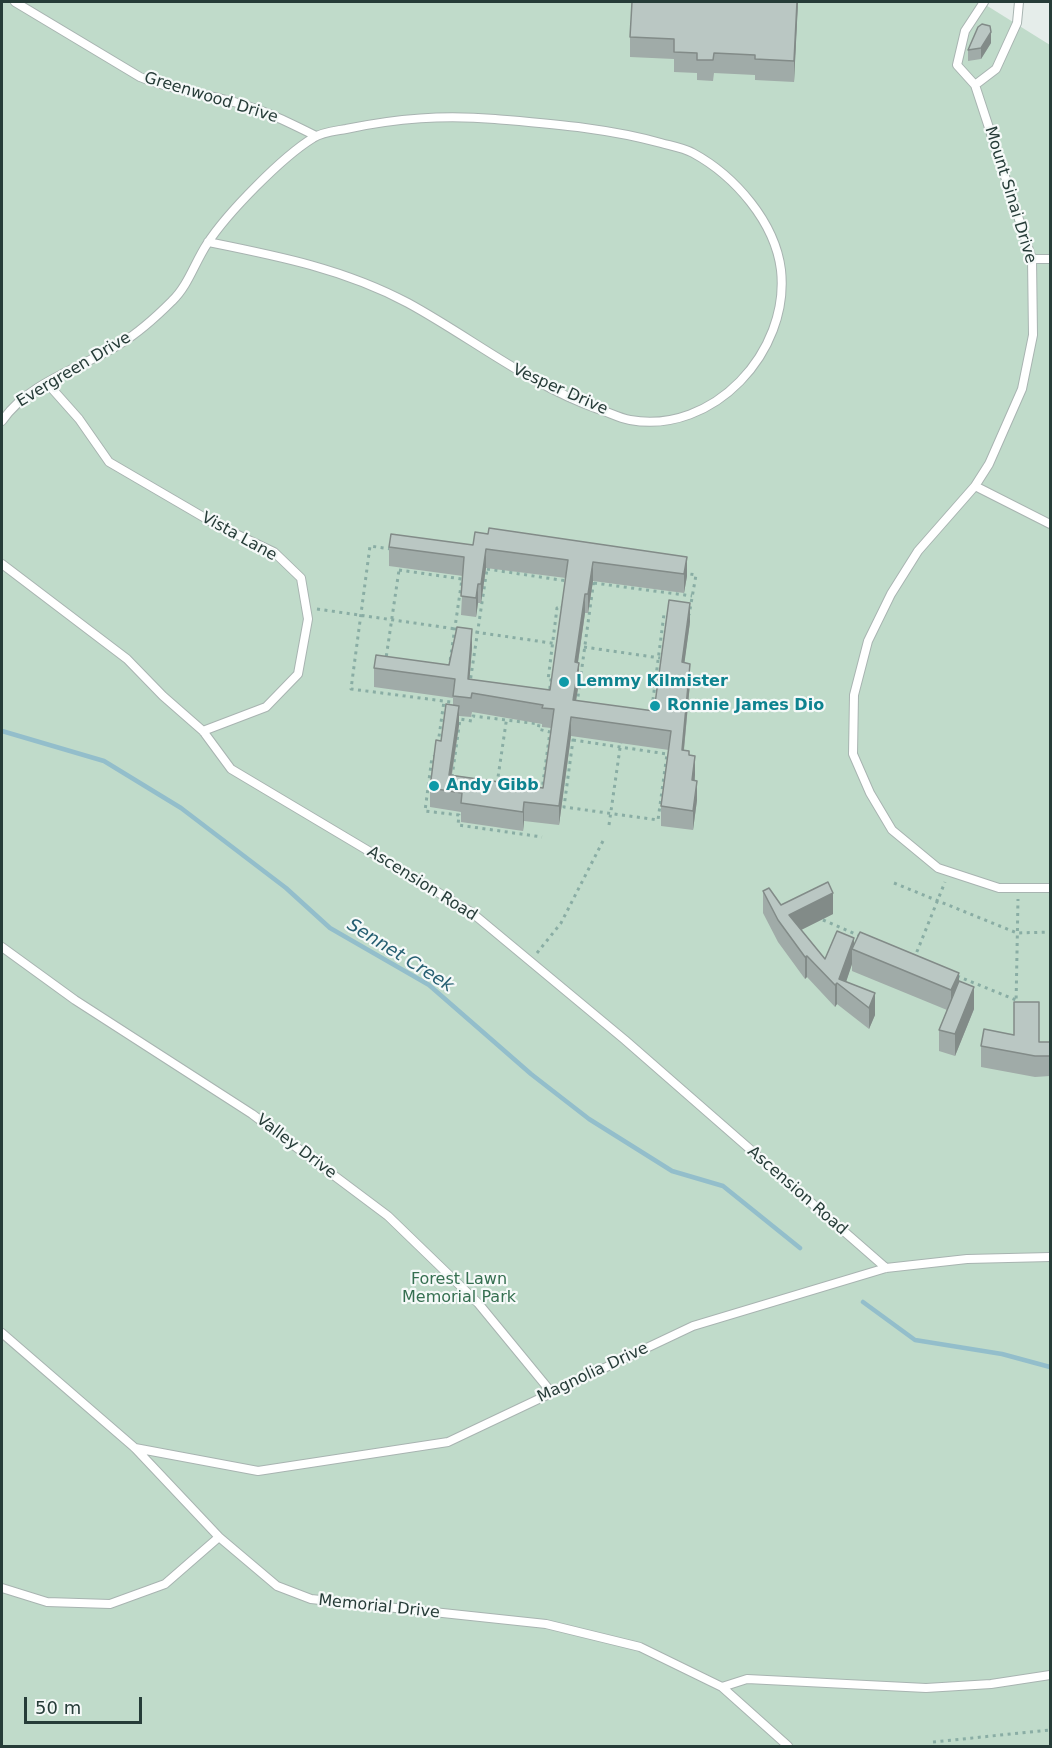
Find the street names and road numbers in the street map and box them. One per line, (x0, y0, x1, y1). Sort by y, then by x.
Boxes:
street label: Greenwood Drive (142, 68, 280, 128)
street label: Mount Sinai Drive (980, 124, 1040, 266)
street label: Evergreen Drive (13, 328, 135, 412)
street label: Vesper Drive (509, 360, 611, 420)
street label: Vista Lane (198, 508, 280, 566)
street label: Ascension Road (363, 842, 481, 926)
street label: Valley Drive (252, 1111, 340, 1183)
street label: Ascension Road (743, 1142, 851, 1240)
street label: Magnolia Drive (535, 1339, 651, 1407)
street label: Memorial Drive (317, 1591, 441, 1623)

